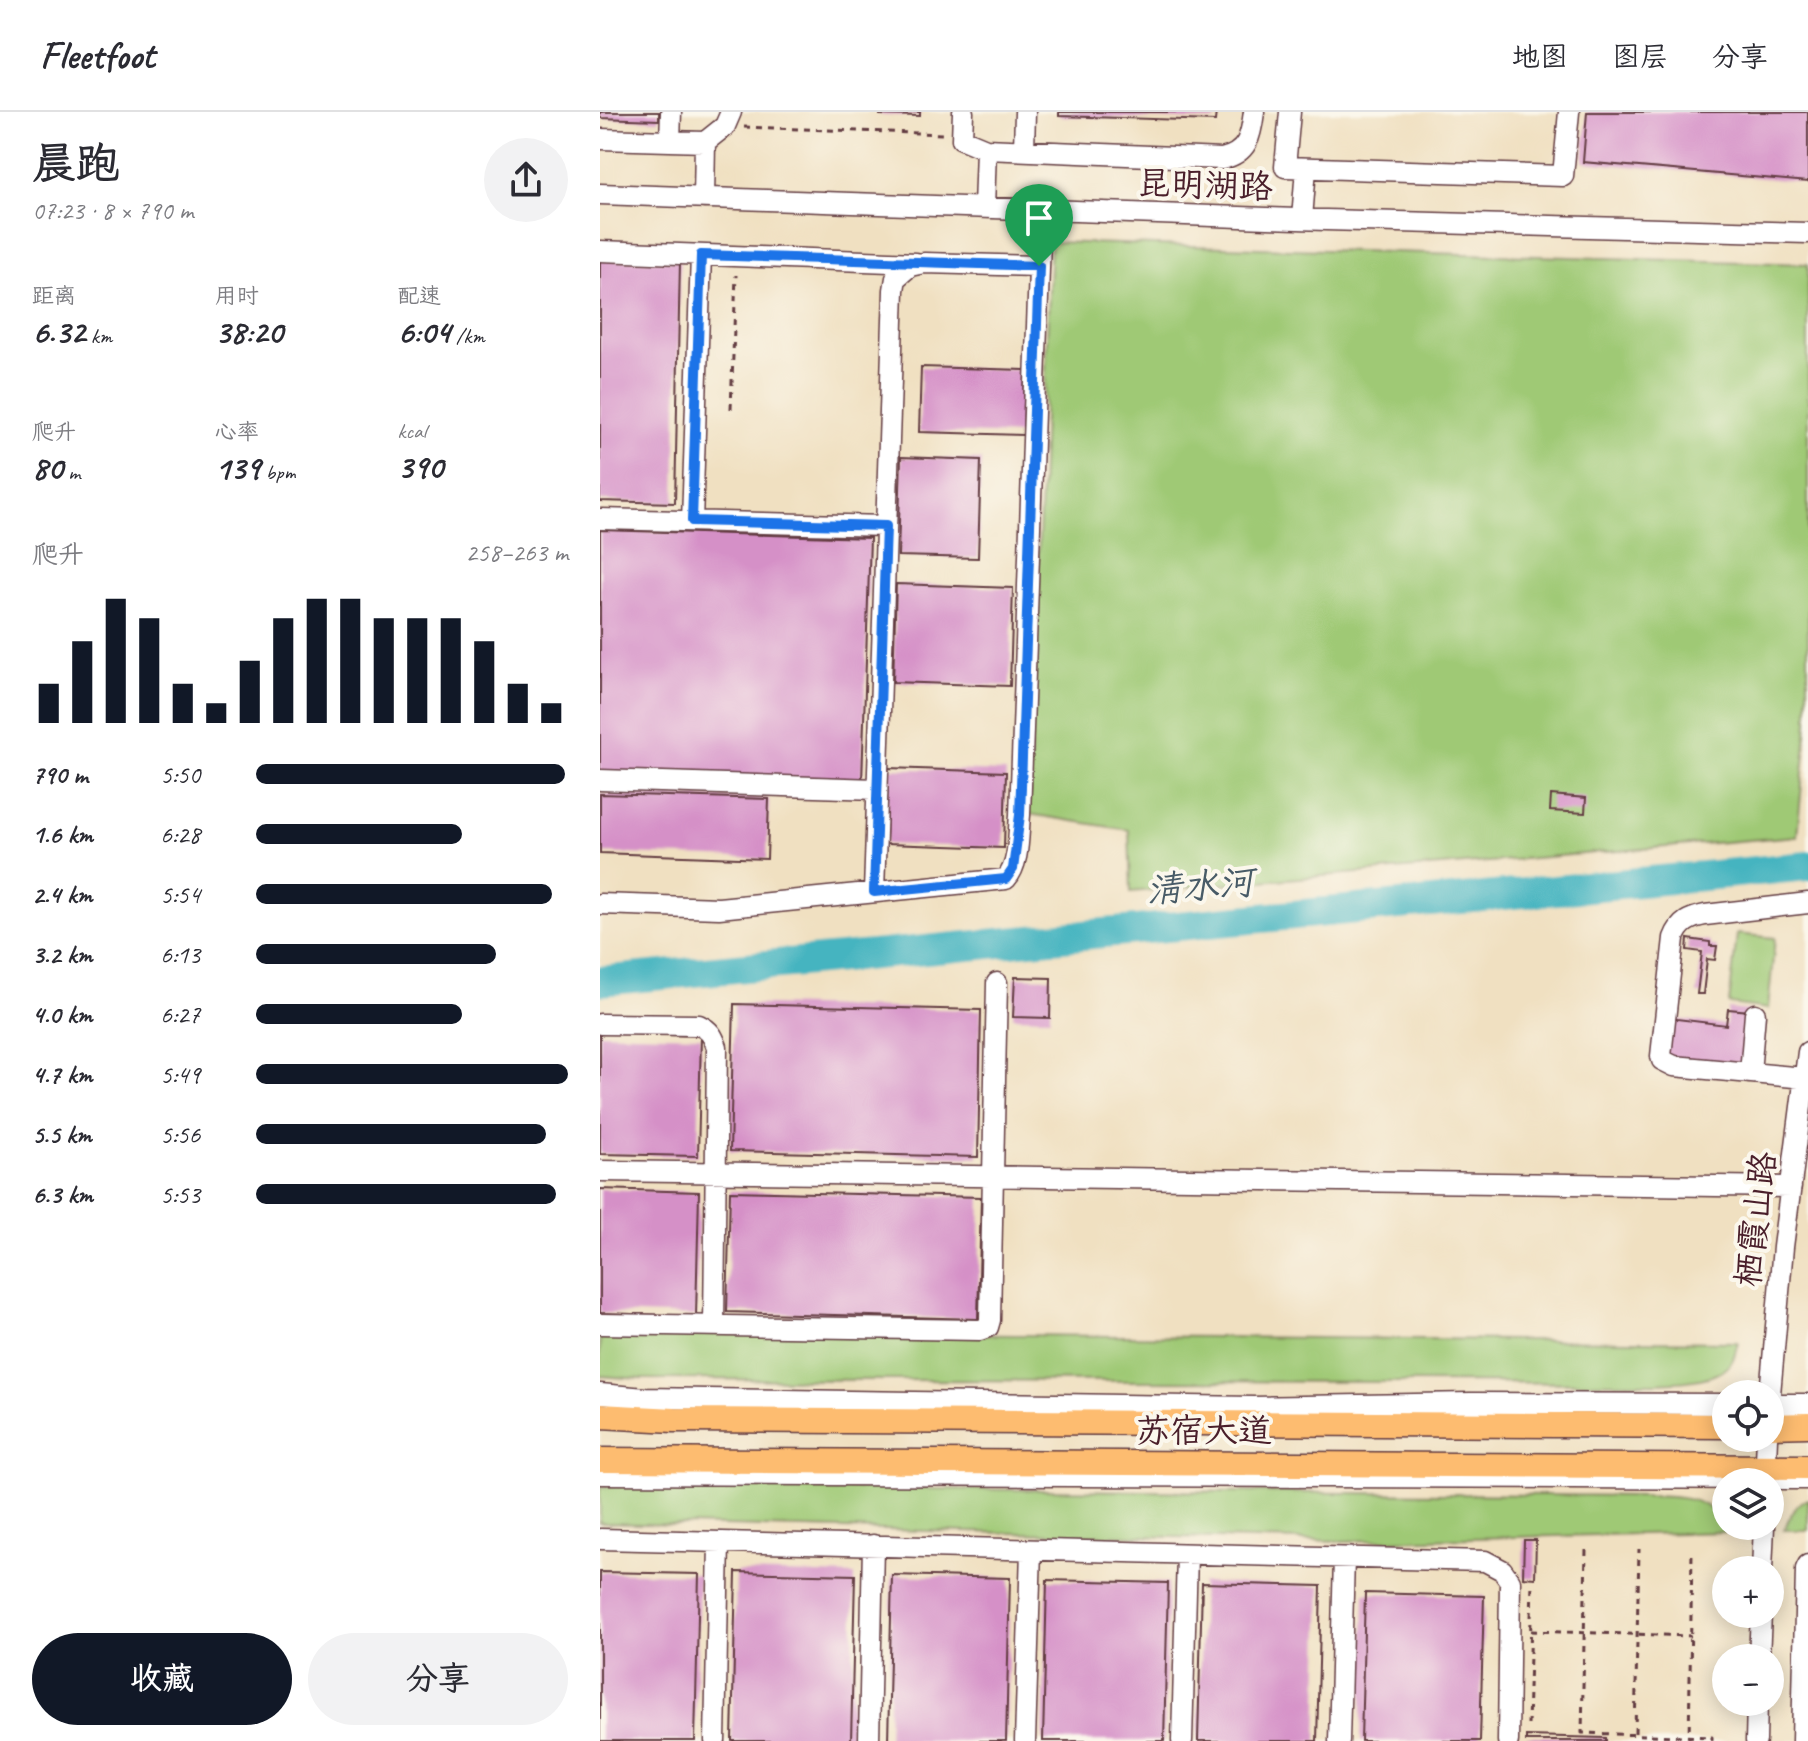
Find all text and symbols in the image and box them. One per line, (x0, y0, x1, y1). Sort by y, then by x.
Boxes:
text: Fleetfoot (40, 32, 155, 79)
text: 地图 (1512, 39, 1568, 74)
text: 图层 (1612, 39, 1668, 74)
text: 分享 (1712, 39, 1768, 74)
text: 晨跑 (32, 136, 120, 191)
button: share (484, 138, 568, 222)
street label: 昆明湖路 (1136, 161, 1274, 208)
pin (1005, 184, 1073, 266)
text: 07:23 · 8 × 790 m (32, 194, 193, 227)
icon: arrive (1017, 196, 1061, 240)
text: 距离 (32, 282, 76, 310)
text: 用时 (215, 282, 259, 310)
text: 配速 (397, 282, 441, 310)
text: 6.32 (32, 310, 85, 353)
text: 38:20 (215, 310, 283, 353)
text: 6:04 (397, 310, 451, 353)
text: km (85, 322, 112, 350)
text: /km (451, 322, 485, 350)
text: kcal (397, 417, 426, 445)
text: 爬升 (32, 418, 76, 446)
text: 心率 (215, 418, 259, 446)
text: 390 (397, 445, 443, 488)
text: 80 (32, 446, 63, 489)
text: 139 (215, 446, 260, 489)
text: m (63, 458, 80, 486)
text: bpm (260, 458, 296, 486)
text: 258–263 m (465, 536, 568, 569)
text: 爬升 (32, 538, 84, 571)
text: 790 m (32, 758, 88, 791)
text: 5:50 (160, 758, 200, 791)
text: 1.6 km (32, 818, 93, 851)
text: 6:28 (160, 818, 200, 851)
water label: 清水河 (1144, 858, 1261, 914)
text: 2.4 km (32, 878, 92, 911)
text: 5:54 (160, 878, 200, 911)
text: 3.2 km (32, 938, 92, 971)
text: 6:13 (160, 938, 200, 971)
text: 4.0 km (32, 998, 92, 1031)
text: 6:27 (160, 998, 200, 1031)
text: 4.7 km (32, 1058, 92, 1091)
text: 5:49 (160, 1058, 200, 1091)
text: 5.5 km (32, 1118, 92, 1151)
text: 5:56 (160, 1118, 200, 1151)
street label: 栖霞山路 (1726, 1149, 1785, 1289)
text: 6.3 km (32, 1178, 93, 1211)
text: 5:53 (160, 1178, 200, 1211)
map controls (1712, 1380, 1784, 1716)
button: locate (1712, 1380, 1784, 1452)
street label: 苏宿大道 (1136, 1409, 1272, 1452)
button: layers (1712, 1468, 1784, 1540)
button: + (1712, 1556, 1784, 1628)
button: 收藏 (32, 1633, 292, 1725)
button: 分享 (308, 1633, 568, 1725)
button: − (1712, 1644, 1784, 1716)

